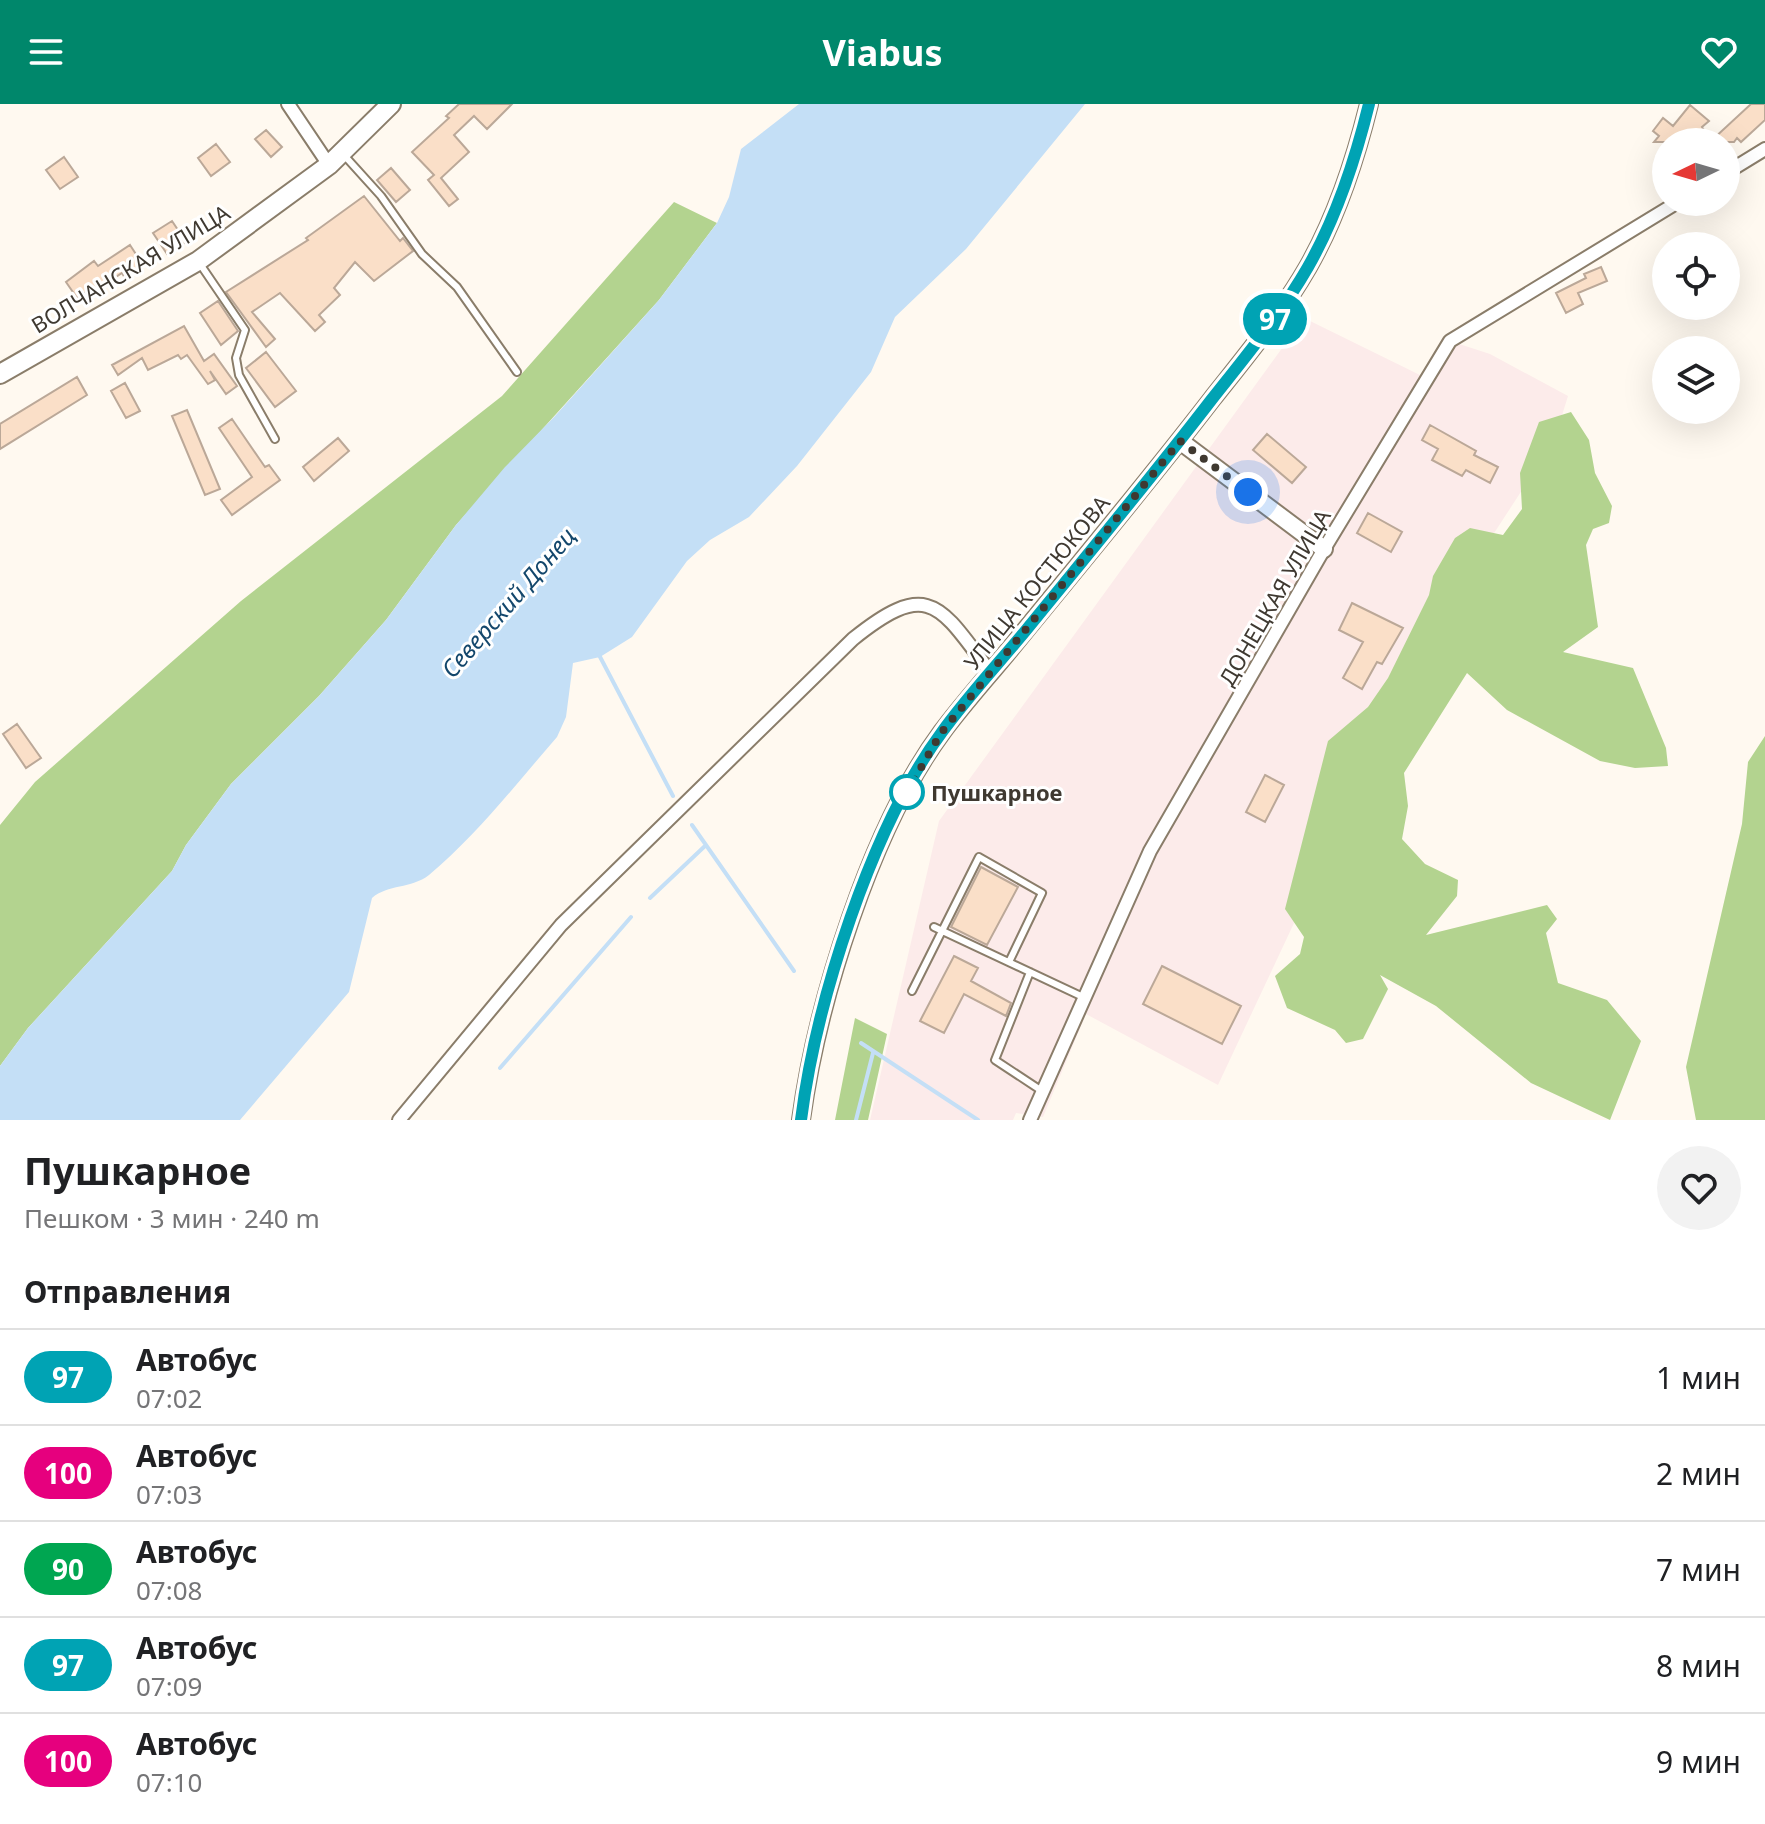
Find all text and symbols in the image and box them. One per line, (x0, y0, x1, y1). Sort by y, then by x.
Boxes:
text: Viabus (823, 28, 942, 77)
icon: menu (24, 30, 68, 74)
icon: heart (1697, 30, 1741, 74)
north arrow (1652, 128, 1740, 216)
map controls (1652, 128, 1740, 424)
street label: ВОЛЧАНСКАЯ УЛИЦА (25, 196, 236, 339)
button: locate (1652, 232, 1740, 320)
line badge: 97 (1239, 293, 1311, 345)
text: 97 (1259, 300, 1291, 338)
button: layers (1652, 336, 1740, 424)
your location (1228, 472, 1268, 512)
street label: УЛИЦА КОСТЮКОВА (956, 488, 1116, 675)
street label: ДОНЕЦКАЯ УЛИЦА (1211, 502, 1337, 691)
water label: Северский Донец (433, 520, 583, 684)
marker: Пушкарное (890, 775, 924, 809)
place label: Пушкарное (931, 777, 1063, 807)
text: Пушкарное (24, 1144, 251, 1196)
button: heart (1657, 1146, 1741, 1230)
text: Пешком · 3 мин · 240 m (24, 1200, 320, 1236)
text: Отправления (24, 1271, 231, 1312)
text: Автобус (136, 1339, 258, 1380)
text: 1 мин (1656, 1357, 1741, 1398)
text: 97 (52, 1358, 84, 1396)
text: 07:02 (136, 1380, 202, 1416)
text: Автобус (136, 1435, 258, 1476)
text: 2 мин (1656, 1453, 1741, 1494)
text: 100 (44, 1454, 92, 1492)
text: 07:03 (136, 1476, 202, 1512)
text: Автобус (136, 1531, 258, 1572)
text: 7 мин (1656, 1549, 1741, 1590)
text: 90 (52, 1550, 84, 1588)
text: 07:08 (136, 1572, 202, 1608)
text: Автобус (136, 1627, 258, 1668)
text: 8 мин (1656, 1645, 1741, 1686)
text: 97 (52, 1646, 84, 1684)
text: 07:09 (136, 1668, 202, 1704)
text: Автобус (136, 1723, 258, 1764)
text: 9 мин (1656, 1741, 1741, 1782)
text: 100 (44, 1742, 92, 1780)
text: 07:10 (136, 1764, 202, 1800)

